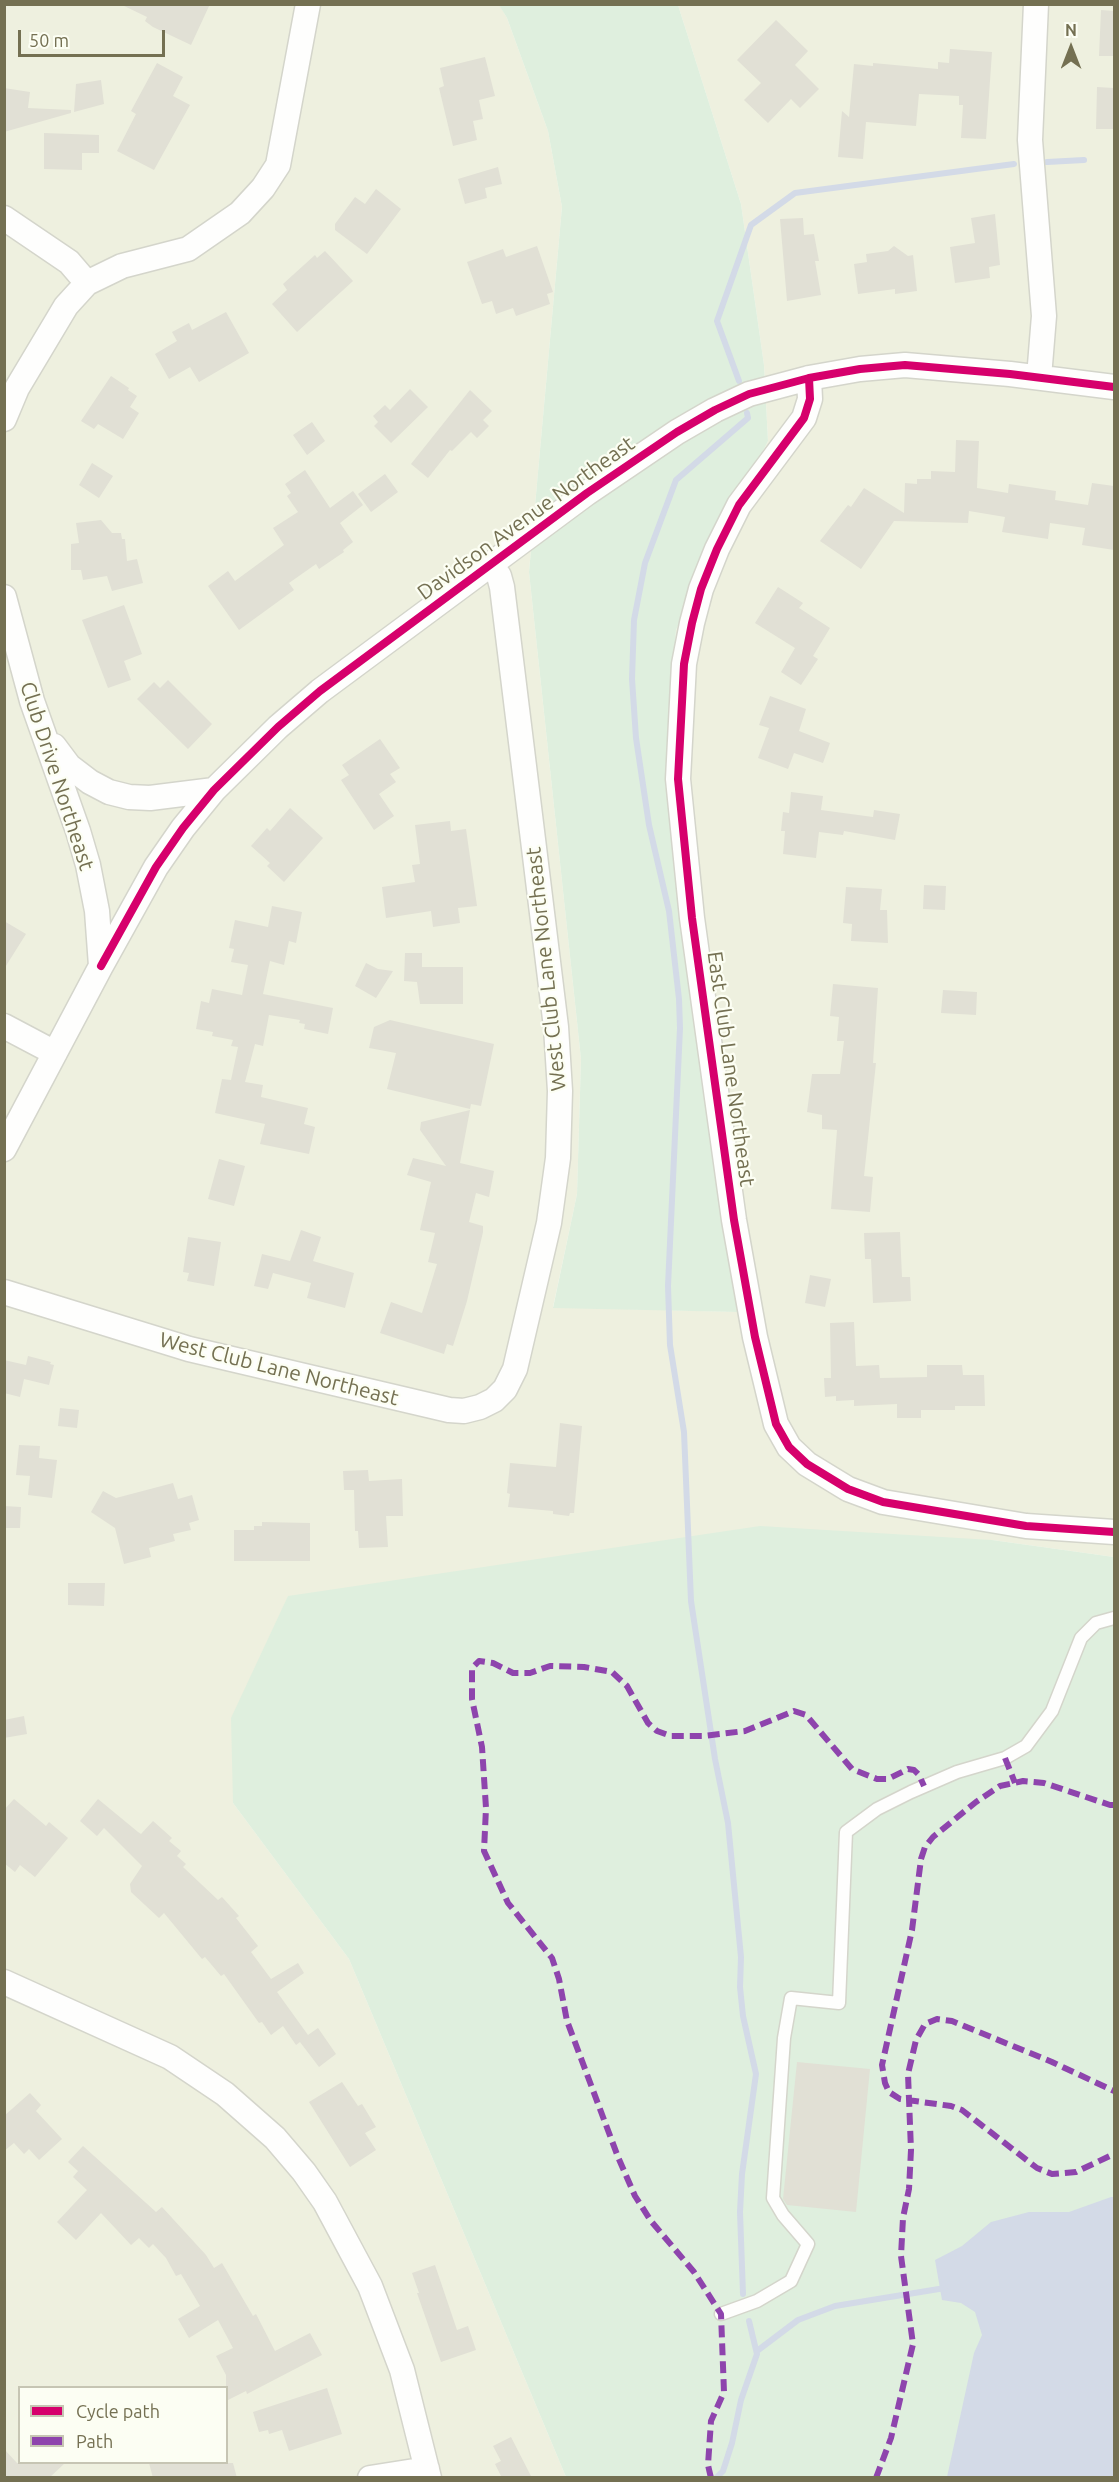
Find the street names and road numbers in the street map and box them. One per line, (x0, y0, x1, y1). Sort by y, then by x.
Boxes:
street label: Davidson Avenue Northeast (413, 431, 639, 605)
street label: Club Drive Northeast (15, 678, 99, 874)
street label: West Club Lane Northeast (521, 846, 571, 1092)
street label: East Club Lane Northeast (702, 950, 760, 1188)
street label: West Club Lane Northeast (157, 1327, 401, 1411)

